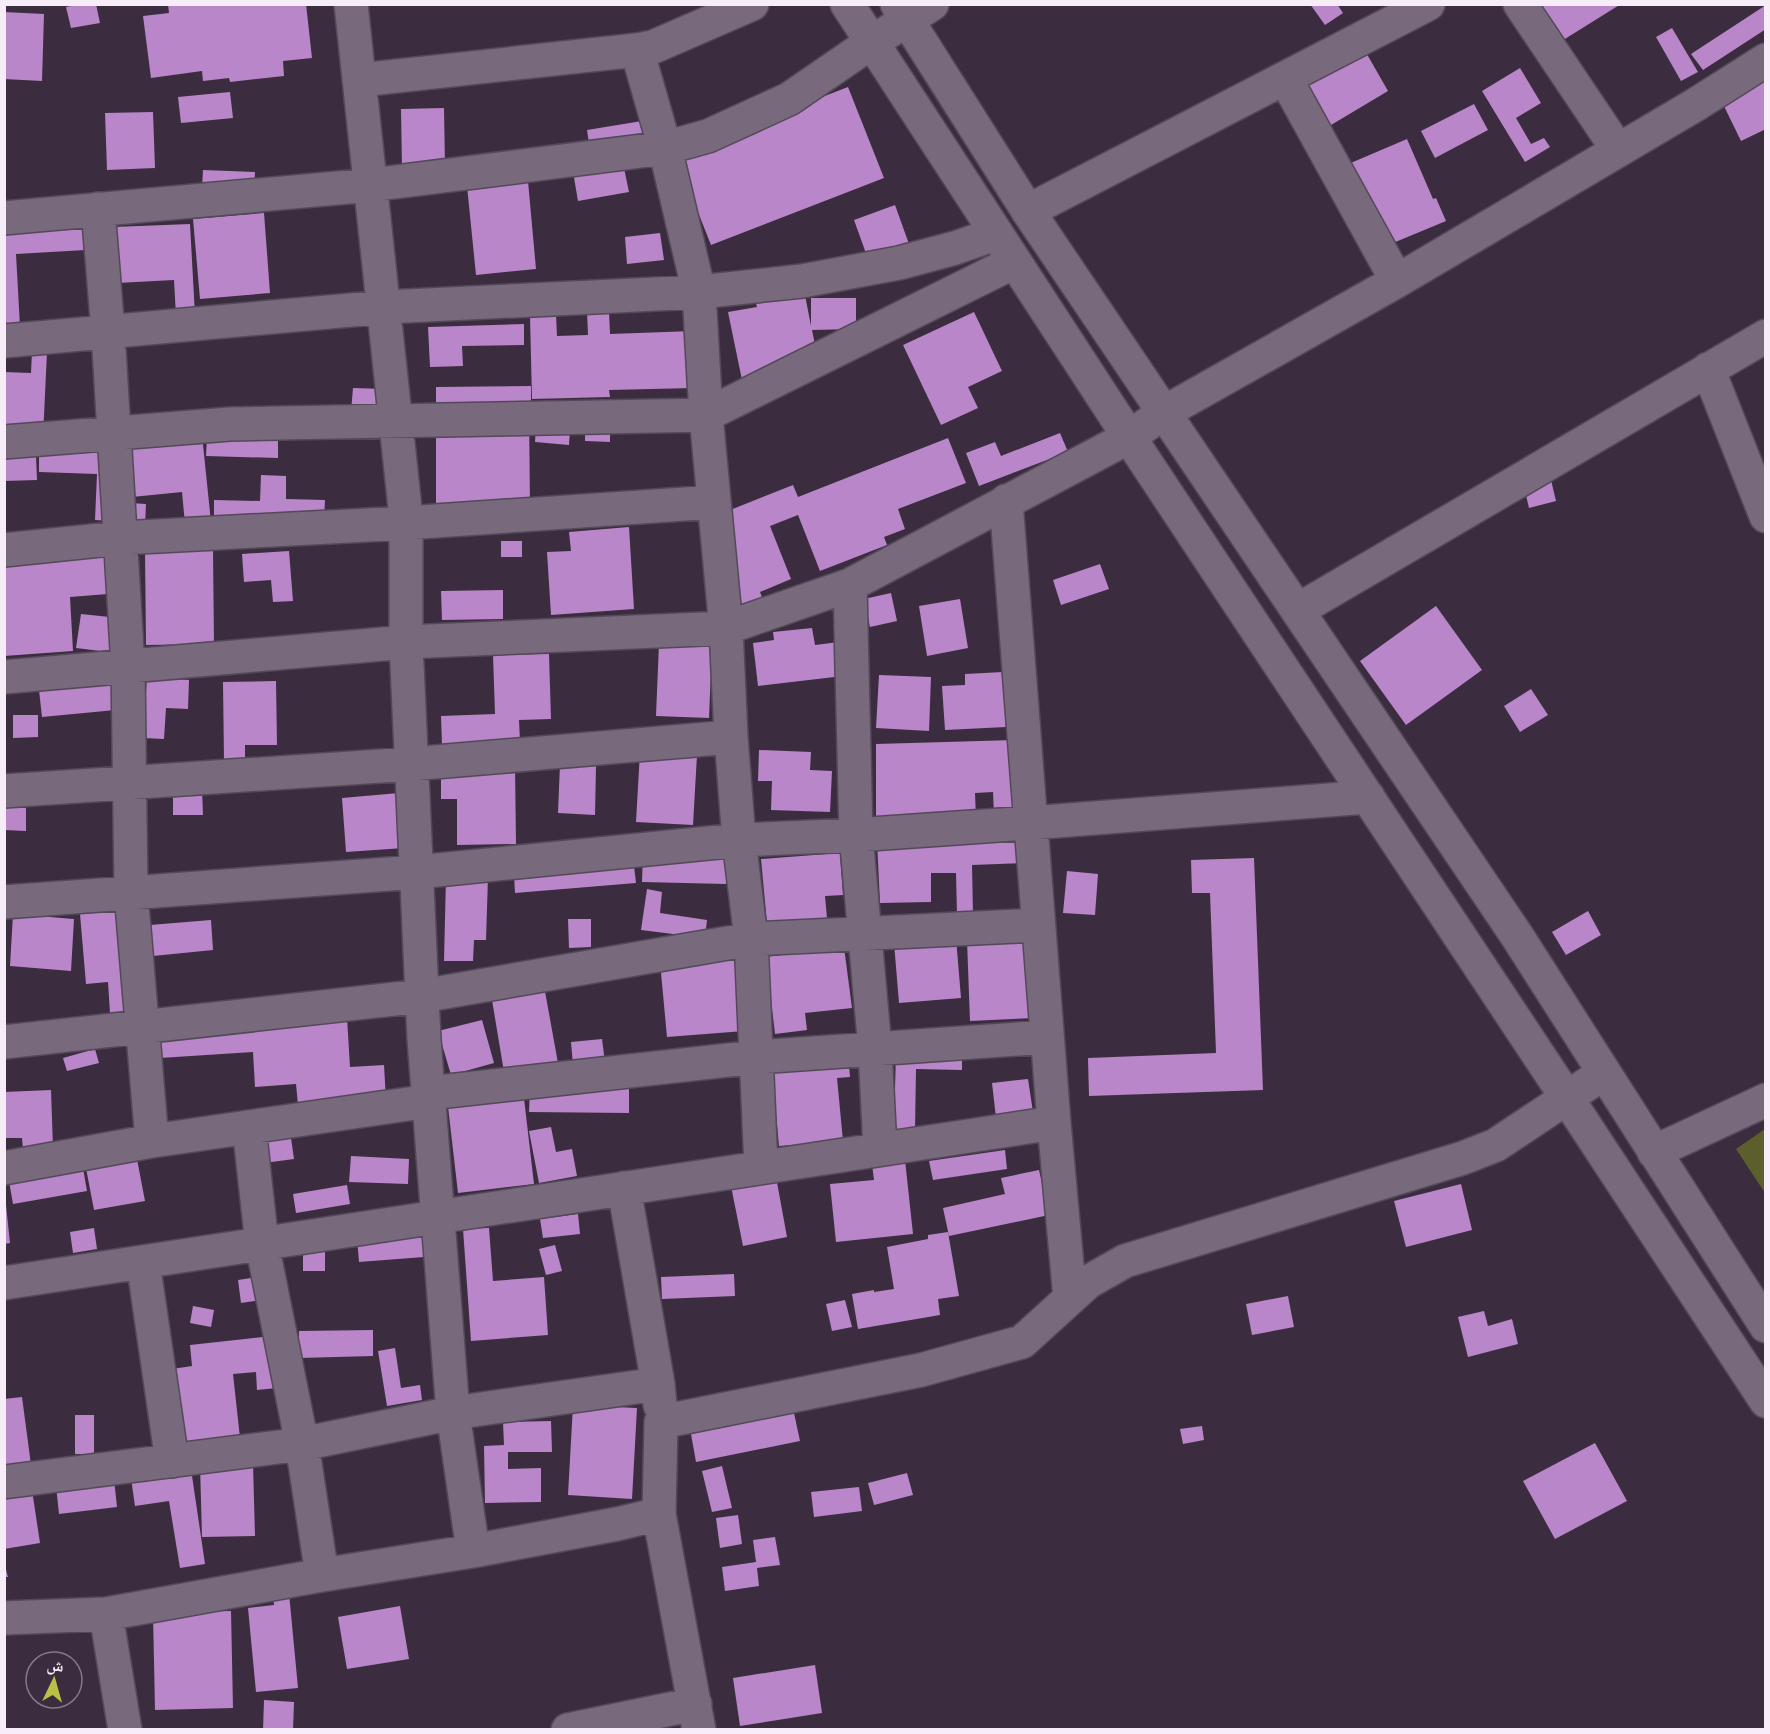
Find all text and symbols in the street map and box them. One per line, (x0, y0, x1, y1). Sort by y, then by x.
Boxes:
north arrow (24, 1650, 84, 1710)
text: ش (46, 1655, 65, 1676)

